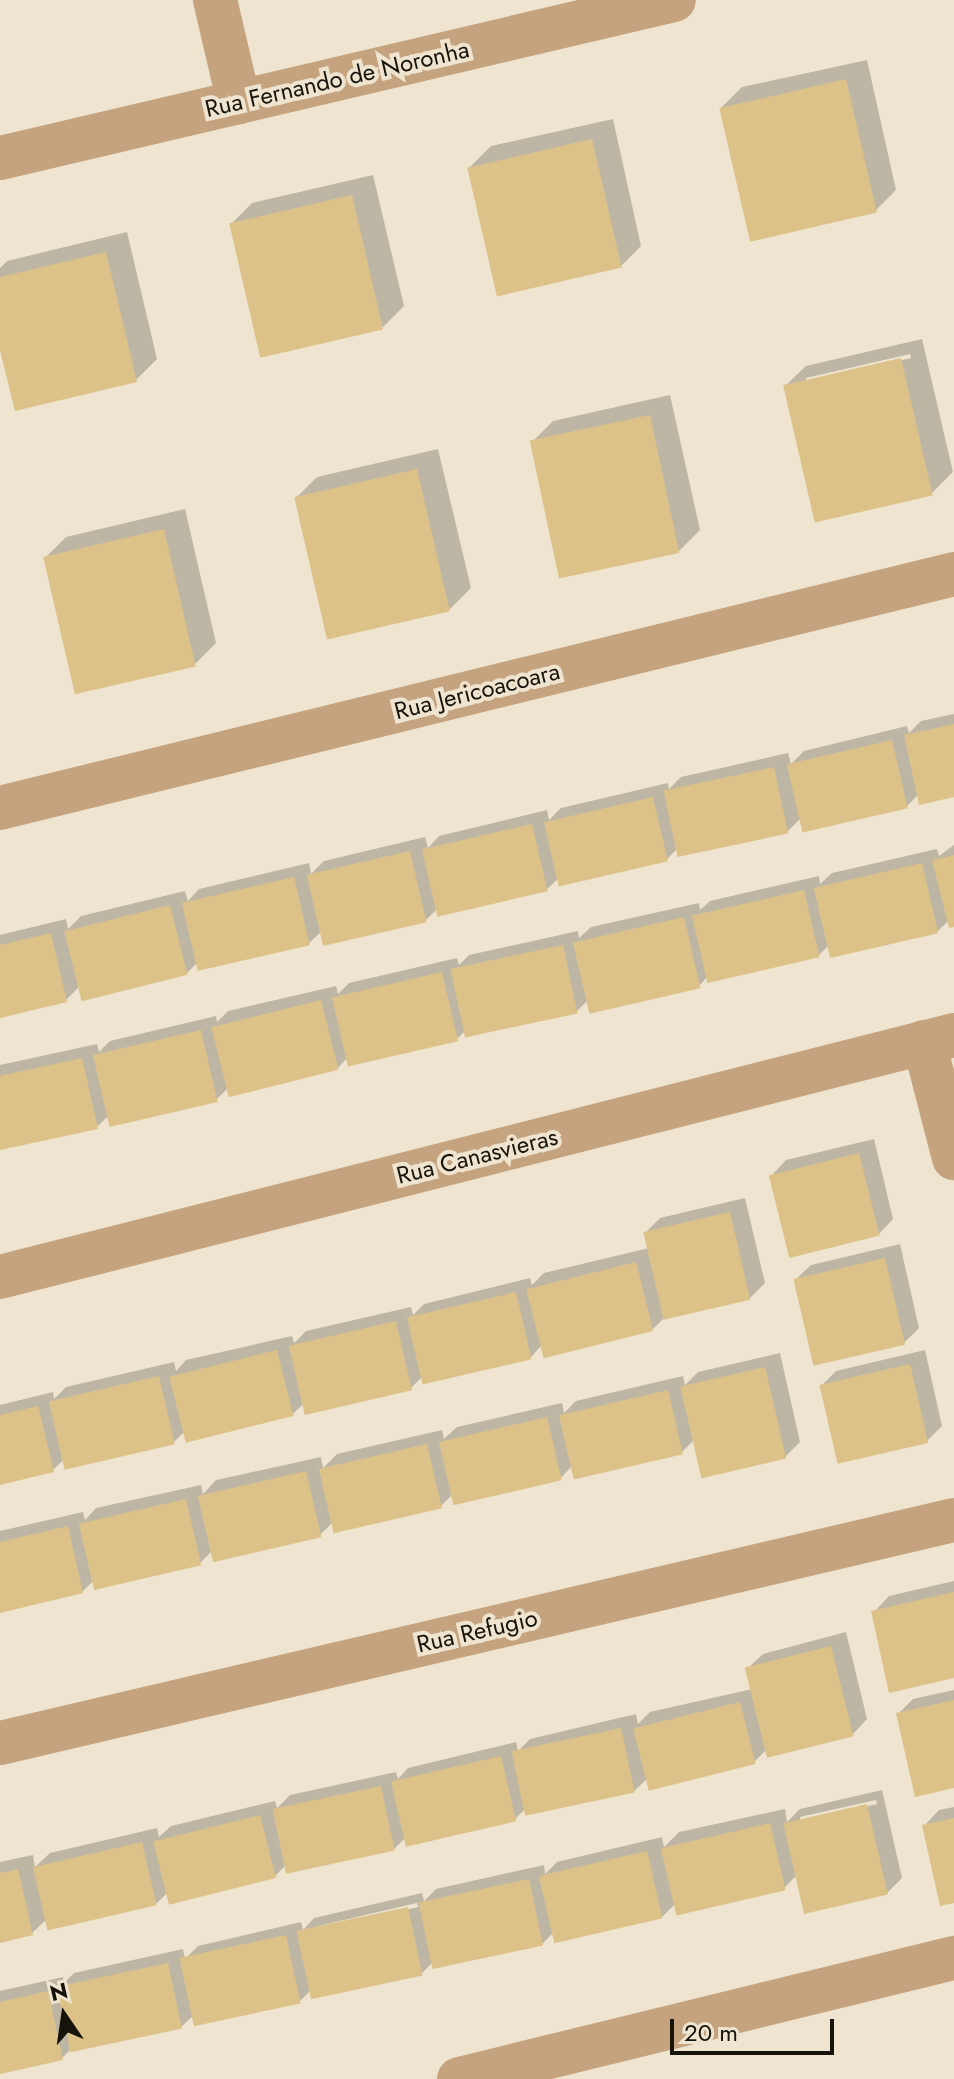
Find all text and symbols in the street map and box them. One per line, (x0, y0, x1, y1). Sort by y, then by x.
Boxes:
street label: Rua Fernando de Noronha (202, 35, 472, 123)
street label: Rua Jericoacoara (391, 657, 563, 725)
street label: Rua Canasvieras (393, 1122, 561, 1190)
street label: Rua Refugio (414, 1603, 540, 1659)
text: N (46, 1974, 71, 2009)
north arrow (24, 1975, 104, 2055)
scale bar (674, 2003, 838, 2053)
text: 20 m (684, 2015, 738, 2050)

